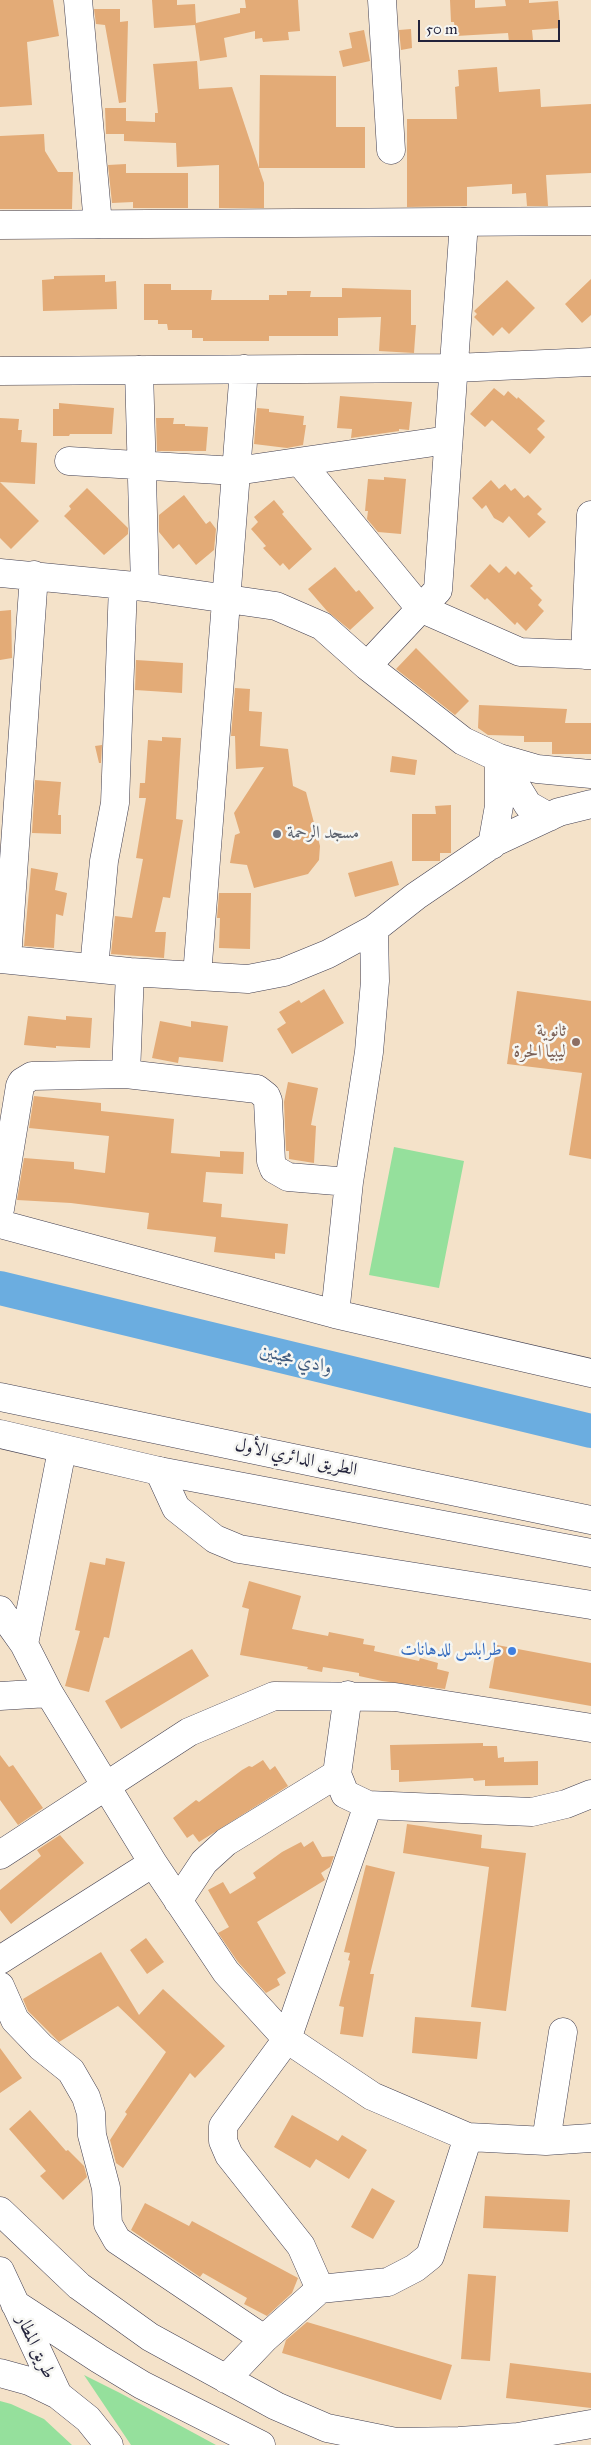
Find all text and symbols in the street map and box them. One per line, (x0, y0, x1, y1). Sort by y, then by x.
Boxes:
scale bar (421, 10, 564, 42)
text: 50 m (426, 20, 458, 38)
place label: مسجد الرحمة (287, 823, 359, 845)
marker: مسجد الرحمة (271, 828, 283, 840)
place label: ثانوية ليبيا الحرة (514, 1021, 566, 1064)
marker: ثانوية ليبيا الحرة (570, 1036, 582, 1048)
water label: وادي مجينين (257, 1340, 335, 1380)
street label: الطريق الدائري الأول (233, 1434, 359, 1482)
place label: طرابلس للدهانات (400, 1640, 502, 1662)
marker: طرابلس للدهانات (506, 1645, 518, 1657)
street label: طريق المطار (11, 2311, 59, 2383)

